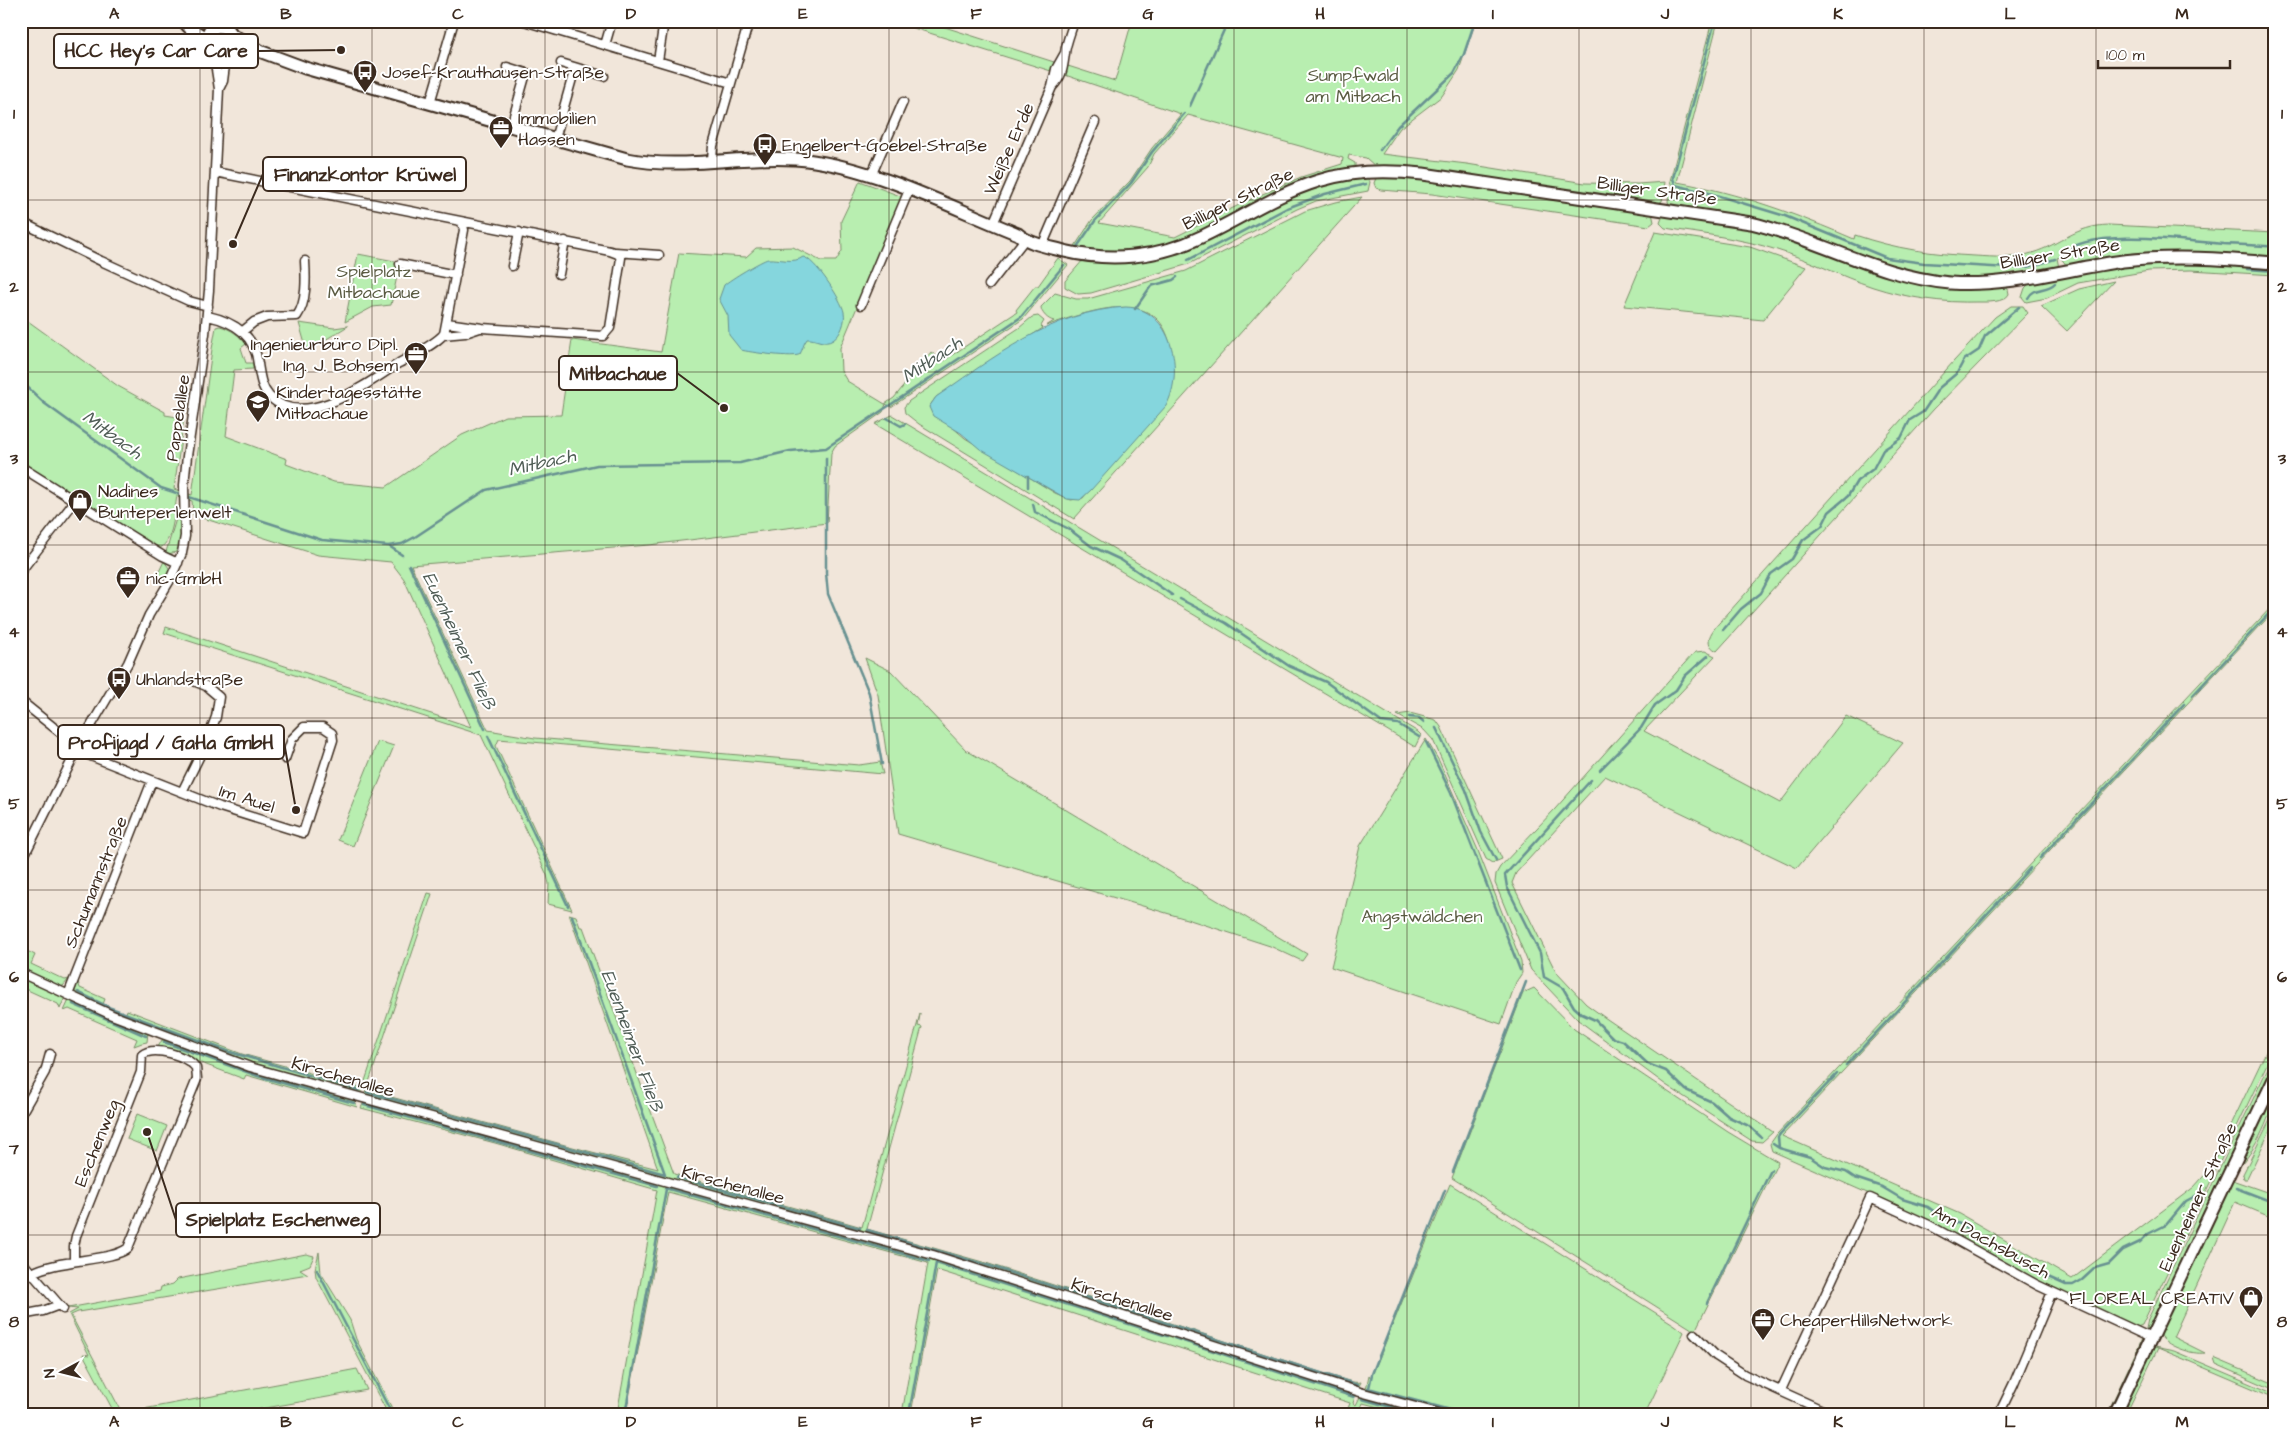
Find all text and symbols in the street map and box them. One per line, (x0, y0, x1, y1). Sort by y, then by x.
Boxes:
text: A (109, 3, 120, 25)
text: B (280, 3, 292, 25)
text: C (452, 3, 464, 25)
text: D (626, 3, 637, 25)
text: E (798, 3, 808, 25)
text: F (970, 3, 982, 25)
text: G (1142, 3, 1154, 25)
text: H (1315, 3, 1325, 25)
text: I (1492, 3, 1494, 25)
text: J (1660, 3, 1670, 25)
text: K (1833, 3, 1843, 25)
text: L (2004, 3, 2016, 25)
text: M (2175, 3, 2189, 25)
callout: HCC Hey’s Car Care (54, 34, 258, 68)
text: HCC Hey’s Car Care (64, 38, 248, 66)
scale bar (2098, 38, 2231, 70)
text: 100 m (2106, 45, 2145, 66)
bus stop icon: Josef-Krauthausen-Straße (352, 59, 378, 93)
place label: Josef-Krauthausen-Straße (382, 60, 604, 85)
park label: Sumpfwald am Mitbach (1306, 63, 1401, 109)
street label: Weiße Erde (978, 99, 1041, 199)
text: 1 (13, 103, 16, 125)
text: 1 (2281, 103, 2284, 125)
place label: Immobilien Hassen (518, 106, 596, 152)
office icon: Immobilien Hassen (488, 115, 514, 149)
bus stop icon: Engelbert-Goebel-Straße (752, 132, 778, 166)
place label: Engelbert-Goebel-Straße (782, 133, 987, 159)
callout: Finanzkontor Krüwel (263, 157, 466, 191)
street label: Billiger Straße (1178, 161, 1298, 238)
text: Finanzkontor Krüwel (274, 162, 456, 189)
street label: Billiger Straße (1595, 170, 1719, 213)
street label: Billiger Straße (1999, 232, 2122, 277)
park label: Spielplatz Mitbachaue (328, 259, 421, 305)
text: 2 (8, 276, 19, 298)
text: 2 (2276, 276, 2287, 298)
water label: Mitbach (896, 329, 969, 390)
place label: Ingenieurbüro Dipl. Ing. J. Bohsem (250, 332, 398, 379)
office icon: Ingenieurbüro Dipl. Ing. J. Bohsem (403, 341, 429, 375)
callout: Mitbachaue (559, 356, 677, 390)
text: Mitbachaue (569, 361, 668, 388)
street label: Pappelallee (160, 373, 197, 463)
place label: Kindertagesstätte Mitbachaue (276, 380, 422, 426)
school or university icon: Kindertagesstätte Mitbachaue (245, 389, 271, 423)
water label: Mitbach (77, 404, 149, 467)
water label: Mitbach (506, 442, 580, 484)
text: 3 (9, 448, 19, 470)
text: 3 (2277, 448, 2287, 470)
place label: Nadines Bunteperlenwelt (98, 479, 232, 525)
shop icon: Nadines Bunteperlenwelt (67, 488, 93, 522)
office icon: nic-GmbH (115, 565, 141, 599)
place label: nic-GmbH (146, 566, 222, 591)
water label: Euenheimer Fließ (415, 568, 503, 715)
text: 4 (9, 621, 20, 643)
text: 4 (2277, 621, 2288, 643)
bus stop icon: Uhlandstraße (106, 666, 132, 700)
place label: Uhlandstraße (136, 667, 243, 692)
callout: Profijagd / GaHa GmbH (58, 725, 284, 759)
text: Profijagd / GaHa GmbH (68, 730, 274, 758)
street label: Im Auel (216, 778, 278, 820)
text: 5 (8, 793, 20, 815)
text: 5 (2276, 793, 2288, 815)
street label: Schumannstraße (58, 812, 134, 952)
park label: Angstwäldchen (1362, 904, 1482, 930)
text: 6 (9, 966, 19, 988)
water label: Euenheimer Fließ (594, 966, 670, 1116)
text: 6 (2277, 966, 2287, 988)
street label: Kirschenallee (289, 1050, 398, 1104)
street label: Eschenweg (68, 1096, 127, 1191)
street label: Euenheimer Straße (2153, 1118, 2244, 1275)
text: 7 (8, 1138, 19, 1160)
text: 7 (2276, 1138, 2287, 1160)
street label: Kirschenallee (679, 1159, 788, 1211)
street label: Am Dachsbusch (1927, 1199, 2055, 1285)
callout: Spielplatz Eschenweg (176, 1203, 380, 1237)
text: Spielplatz Eschenweg (185, 1207, 370, 1235)
street label: Kirschenallee (1068, 1272, 1176, 1328)
shop icon: FLOREAL CREATIV (2238, 1285, 2264, 1319)
place label: FLOREAL CREATIV (2069, 1286, 2234, 1311)
office icon: CheaperHillsNetwork (1750, 1307, 1776, 1341)
place label: CheaperHillsNetwork (1780, 1308, 1953, 1333)
text: 8 (9, 1311, 20, 1333)
text: 8 (2277, 1311, 2288, 1333)
north arrow (38, 1348, 88, 1398)
text: N (40, 1368, 61, 1379)
text: A (109, 1411, 120, 1433)
text: B (280, 1411, 292, 1433)
text: C (452, 1411, 464, 1433)
text: D (626, 1411, 637, 1433)
text: E (798, 1411, 808, 1433)
text: F (970, 1411, 982, 1433)
text: G (1142, 1411, 1154, 1433)
text: H (1315, 1411, 1325, 1433)
text: I (1492, 1411, 1494, 1433)
text: J (1660, 1411, 1670, 1433)
text: K (1833, 1411, 1843, 1433)
text: L (2004, 1411, 2016, 1433)
text: M (2175, 1411, 2189, 1433)

